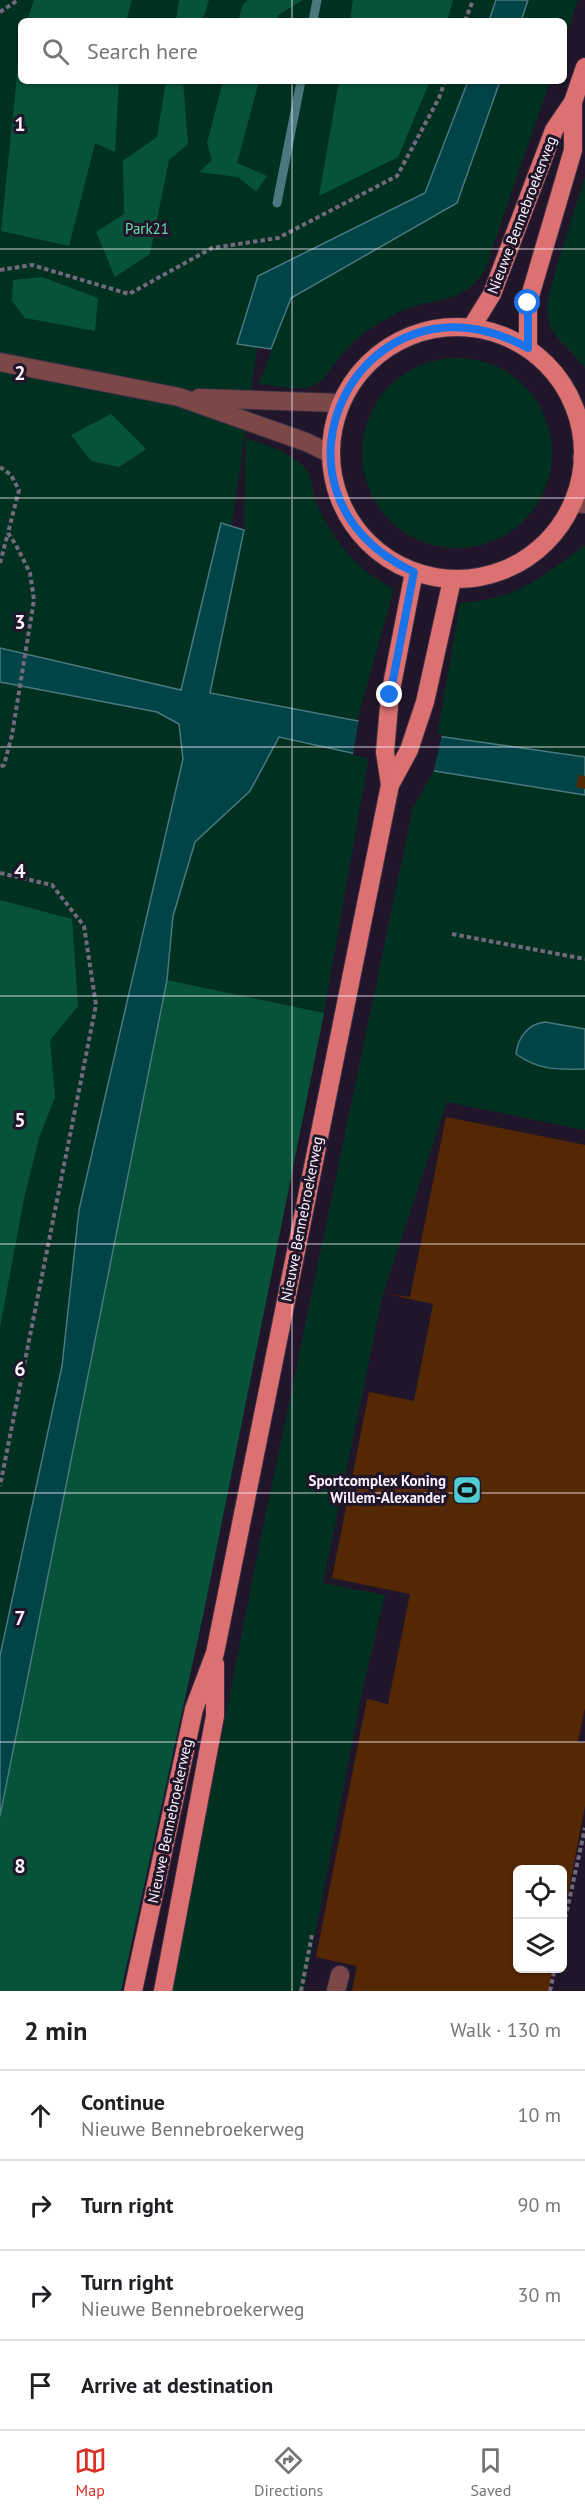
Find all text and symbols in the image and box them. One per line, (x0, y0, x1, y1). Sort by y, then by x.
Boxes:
search box (18, 18, 567, 84)
icon: search (39, 35, 72, 68)
text: Search here (87, 37, 198, 65)
text: 1 (14, 111, 26, 137)
street label: Nieuwe Bennebroekerweg (483, 133, 560, 296)
park label: Park21 (125, 219, 169, 238)
route start (514, 289, 540, 315)
text: 2 (14, 360, 26, 386)
text: 3 (14, 609, 26, 635)
route end (376, 681, 402, 707)
text: 4 (14, 858, 26, 884)
text: 5 (14, 1107, 26, 1133)
street label: Nieuwe Bennebroekerweg (276, 1135, 327, 1303)
text: 6 (14, 1356, 26, 1382)
place label: Sportcomplex Koning Willem-Alexander (309, 1471, 447, 1507)
sports icon: Sportcomplex Koning Willem-Alexander (451, 1474, 483, 1506)
text: 7 (14, 1605, 26, 1631)
street label: Nieuwe Bennebroekerweg (143, 1737, 196, 1905)
text: 8 (14, 1853, 26, 1879)
map controls (513, 1865, 567, 1973)
button: locate (513, 1865, 567, 1919)
button: layers (513, 1919, 567, 1973)
text: 2 min (24, 2014, 87, 2047)
text: Walk · 130 m (450, 2017, 561, 2043)
text: Continue (81, 2088, 165, 2116)
icon: ahead (24, 2099, 57, 2132)
text: 10 m (518, 2102, 561, 2128)
text: Nieuwe Bennebroekerweg (81, 2116, 305, 2142)
icon: right (24, 2189, 57, 2222)
text: Turn right (81, 2191, 173, 2219)
text: 90 m (518, 2192, 561, 2218)
text: Turn right (81, 2268, 173, 2296)
icon: right (24, 2279, 57, 2312)
text: 30 m (518, 2282, 561, 2308)
text: Nieuwe Bennebroekerweg (81, 2296, 305, 2322)
icon: arrive (24, 2369, 57, 2402)
text: Arrive at destination (81, 2371, 273, 2399)
tab: Map (74, 2444, 107, 2500)
tab: Directions (254, 2444, 323, 2500)
tab: Saved (471, 2444, 511, 2500)

